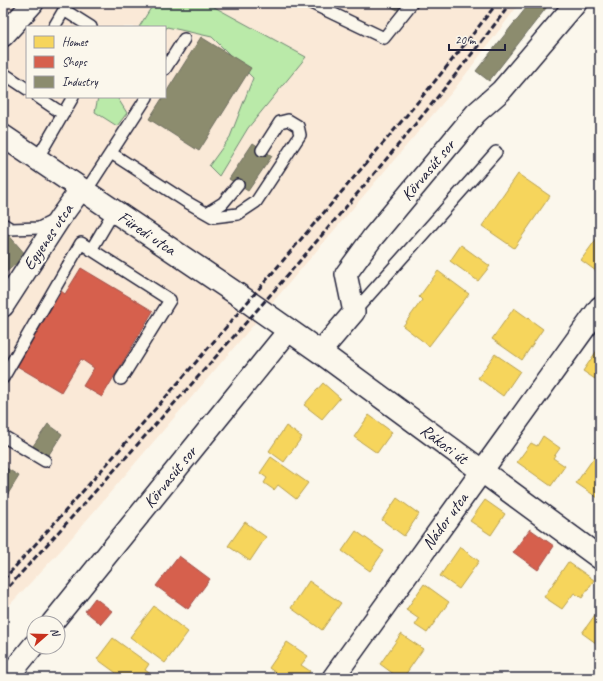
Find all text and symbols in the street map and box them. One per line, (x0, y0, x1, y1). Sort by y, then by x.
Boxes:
legend (26, 26, 166, 98)
scale bar (449, 26, 505, 52)
text: 20 m (455, 32, 477, 48)
text: Homes (62, 34, 89, 50)
text: Shops (62, 54, 87, 70)
text: Industry (62, 74, 99, 90)
street label: Körvasút sor (396, 134, 461, 205)
street label: Egyenes utca (18, 199, 79, 274)
street label: Füredi utca (114, 206, 181, 261)
street label: Rákosi út (416, 419, 474, 470)
street label: Körvasút sor (139, 440, 202, 512)
street label: Nádor utca (417, 487, 474, 554)
north arrow (26, 615, 66, 655)
text: N (48, 626, 64, 639)

